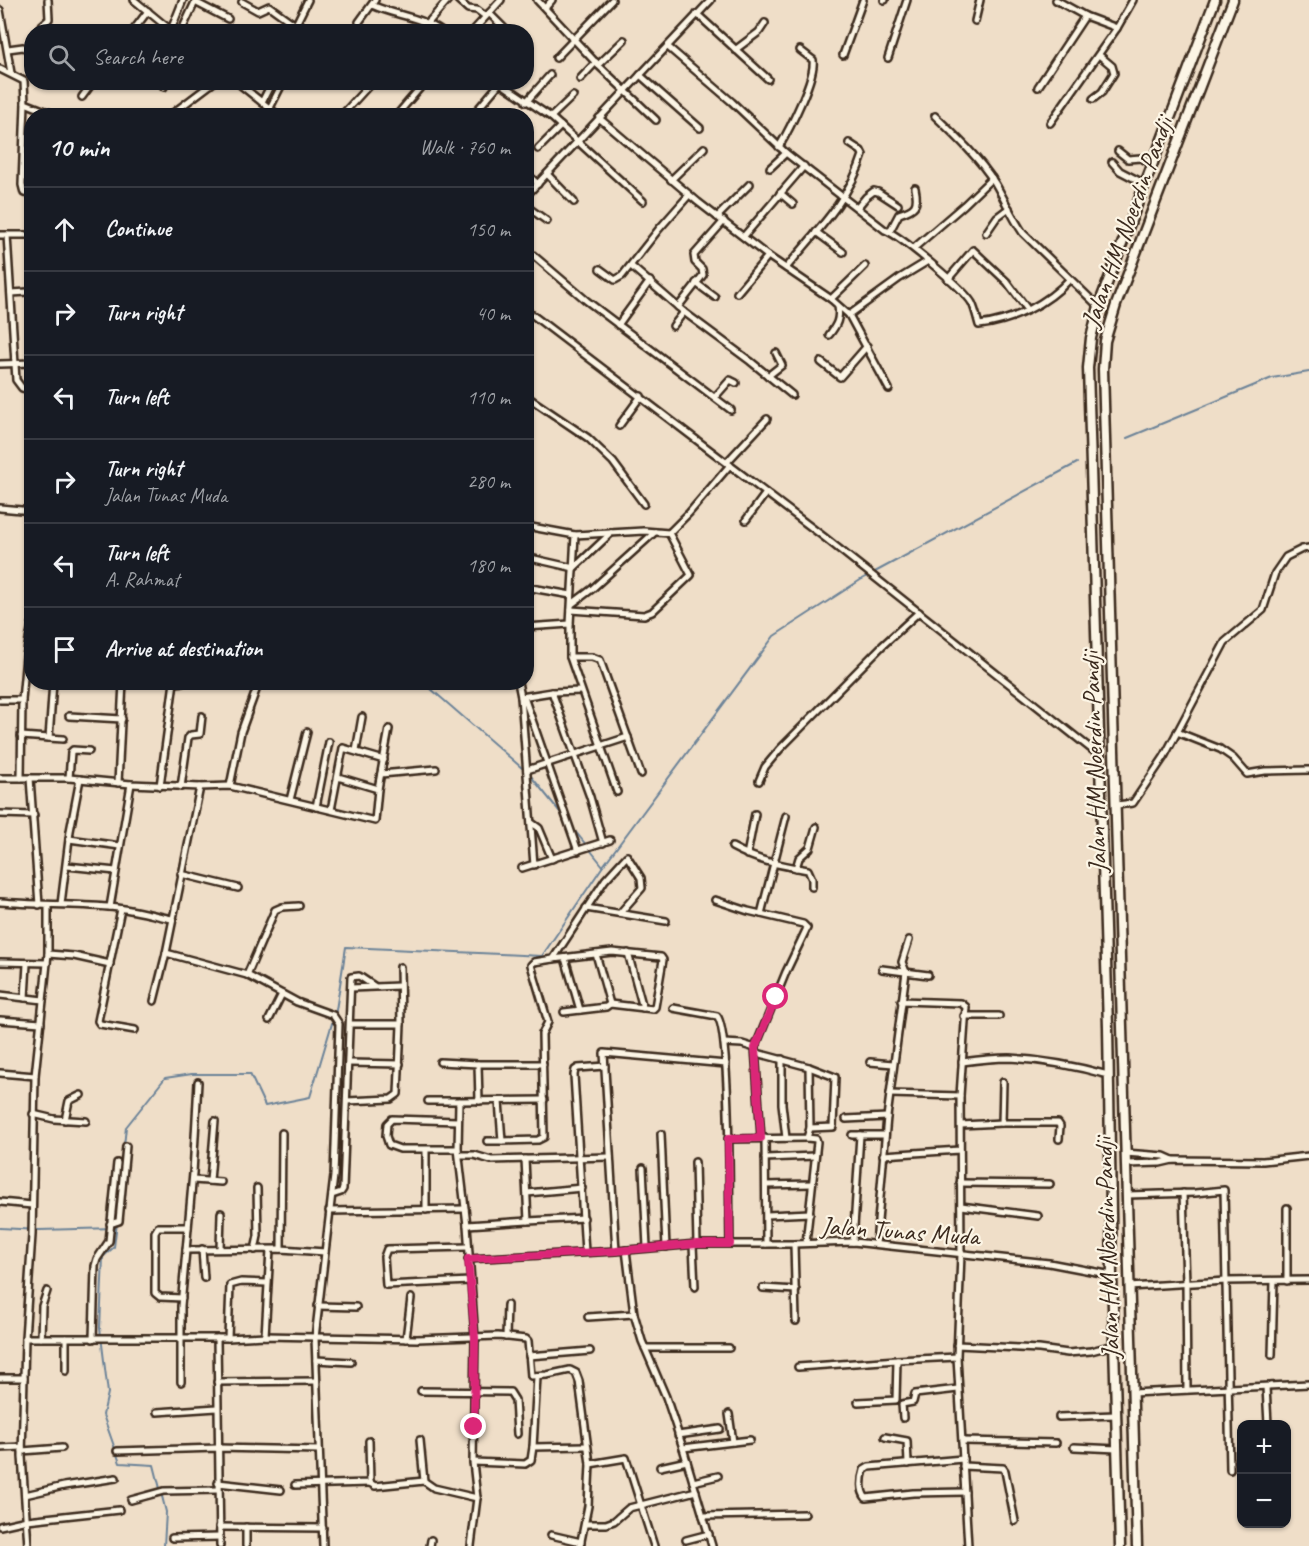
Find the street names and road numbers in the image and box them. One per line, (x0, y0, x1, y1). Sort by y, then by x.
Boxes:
street label: Jalan HM Noerdin Pandji (1073, 109, 1181, 334)
street label: Jalan HM Noerdin Pandji (1074, 648, 1114, 875)
street label: Jalan HM Noerdin Pandji (1087, 1134, 1127, 1361)
street label: Jalan Tunas Muda (818, 1209, 983, 1253)

